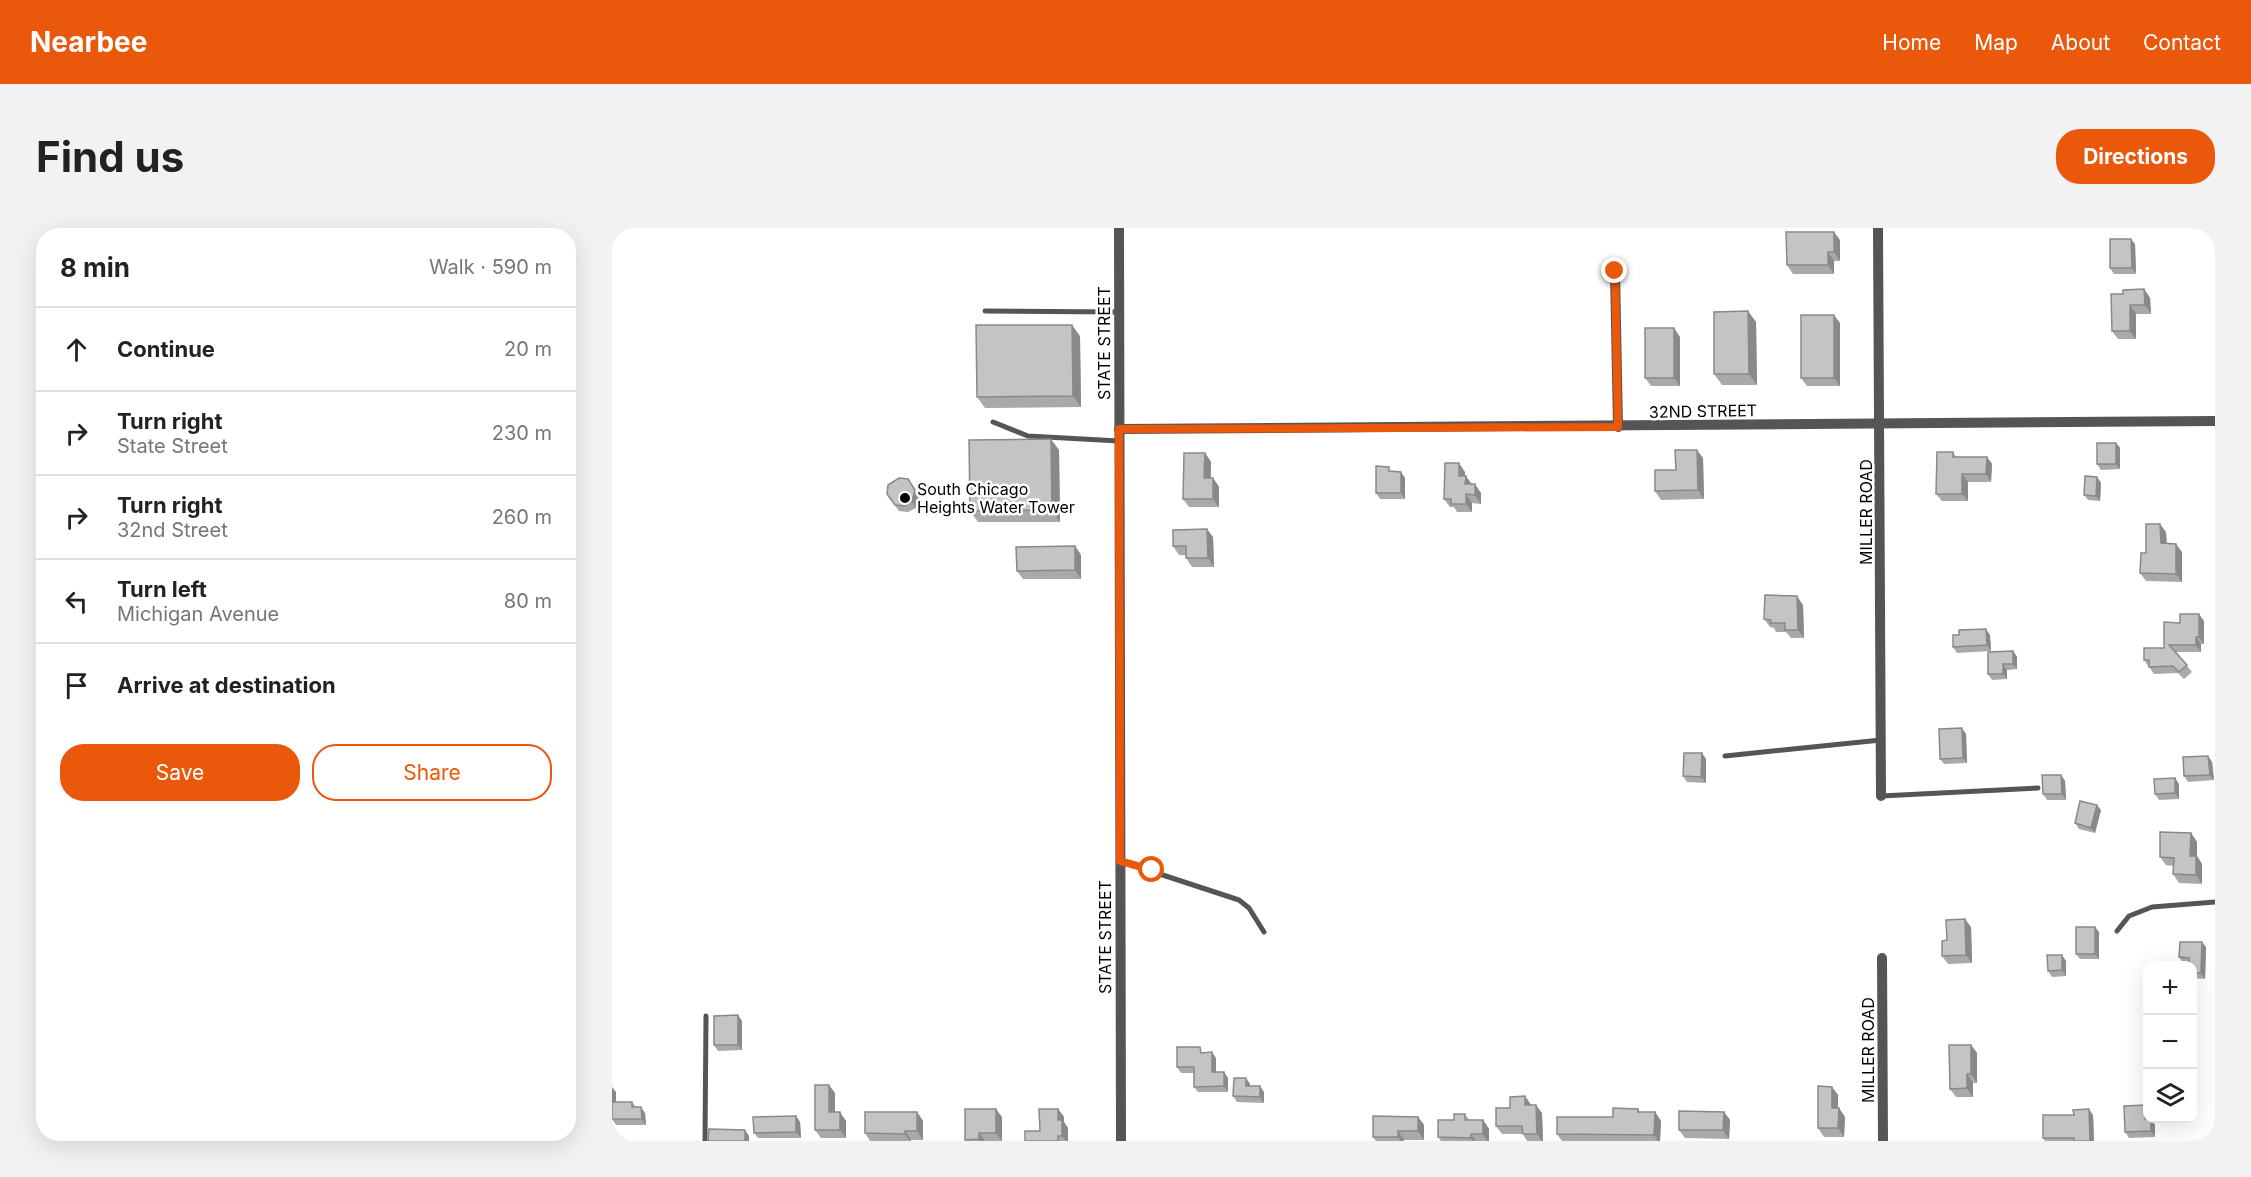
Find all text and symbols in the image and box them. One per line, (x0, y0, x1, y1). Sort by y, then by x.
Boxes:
text: Nearbee (30, 25, 147, 59)
text: Home (1882, 30, 1941, 55)
text: Map (1974, 30, 2018, 55)
text: About (2051, 30, 2110, 55)
text: Contact (2143, 30, 2221, 55)
button: Directions (2056, 129, 2215, 184)
text: Find us (36, 131, 184, 182)
text: 8 min (60, 252, 130, 283)
text: Walk · 590 m (429, 255, 552, 279)
route end (1601, 257, 1627, 283)
street label: STATE STREET (1094, 286, 1114, 400)
icon: ahead (60, 333, 93, 366)
text: Continue (117, 336, 215, 362)
text: 20 m (504, 337, 552, 361)
street label: 32ND STREET (1649, 400, 1757, 422)
text: Turn right (117, 408, 223, 434)
icon: right (60, 417, 93, 450)
text: 230 m (492, 421, 552, 445)
text: State Street (117, 434, 228, 458)
street label: MILLER ROAD (1856, 459, 1876, 565)
place label: South Chicago Heights Water Tower (917, 479, 1075, 517)
marker: South Chicago Heights Water Tower (898, 491, 912, 505)
text: Turn right (117, 492, 223, 518)
icon: right (60, 501, 93, 534)
text: 260 m (492, 505, 552, 529)
text: 32nd Street (117, 518, 228, 542)
text: Turn left (117, 576, 207, 602)
icon: left (60, 585, 93, 618)
text: 80 m (504, 589, 552, 613)
text: Michigan Avenue (117, 602, 279, 626)
icon: arrive (60, 669, 93, 702)
text: Arrive at destination (117, 672, 336, 698)
button: Save (60, 744, 300, 801)
button: Share (312, 744, 552, 801)
route start (1138, 856, 1164, 882)
street label: STATE STREET (1095, 880, 1115, 994)
map controls (2143, 961, 2197, 1123)
button: + (2143, 961, 2197, 1015)
street label: MILLER ROAD (1858, 997, 1878, 1103)
button: − (2143, 1015, 2197, 1069)
button: layers (2143, 1069, 2197, 1123)

